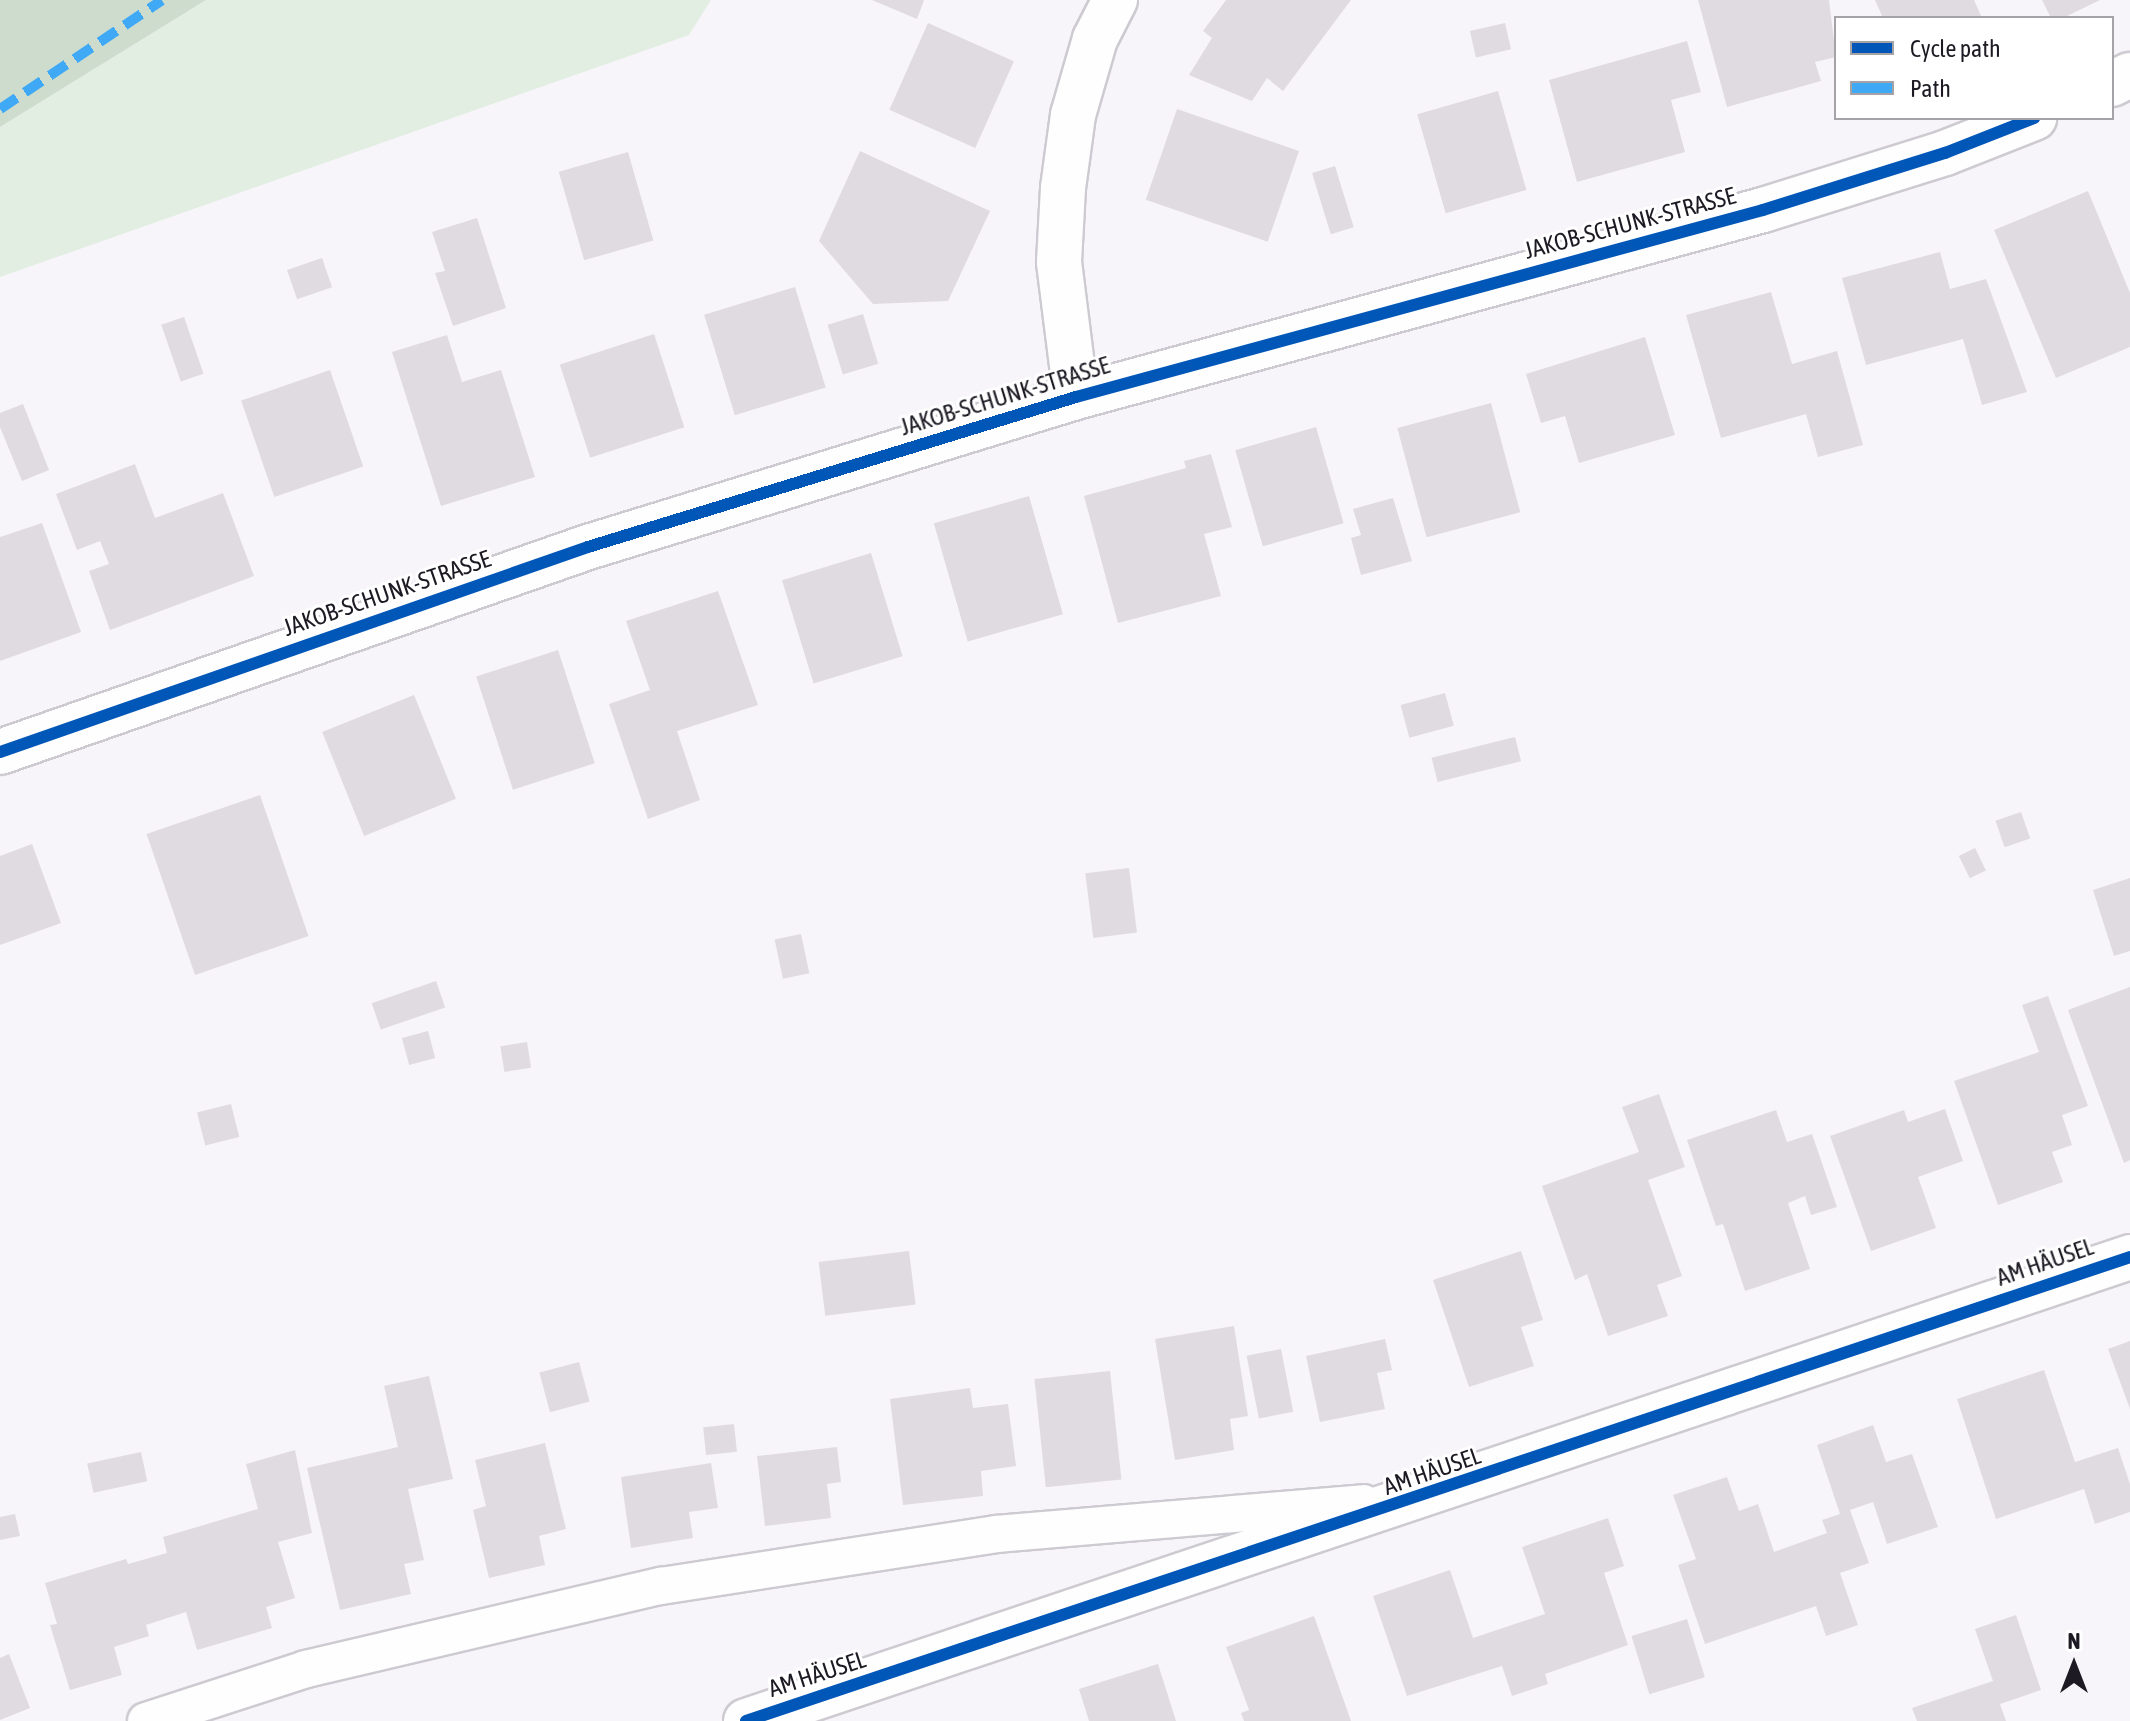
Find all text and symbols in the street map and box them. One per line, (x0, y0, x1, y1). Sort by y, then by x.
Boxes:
legend (1834, 16, 2114, 120)
text: Cycle path (1910, 35, 2001, 62)
text: Path (1910, 75, 1951, 102)
street label: JAKOB-SCHUNK-STRASSE (1521, 181, 1739, 265)
street label: JAKOB-SCHUNK-STRASSE (897, 350, 1113, 442)
street label: JAKOB-SCHUNK-STRASSE (279, 544, 495, 642)
street label: AM HÄUSEL (1993, 1232, 2097, 1292)
street label: AM HÄUSEL (1380, 1441, 1484, 1501)
north arrow (2034, 1625, 2114, 1705)
text: N (2068, 1628, 2080, 1654)
street label: AM HÄUSEL (765, 1645, 869, 1703)

